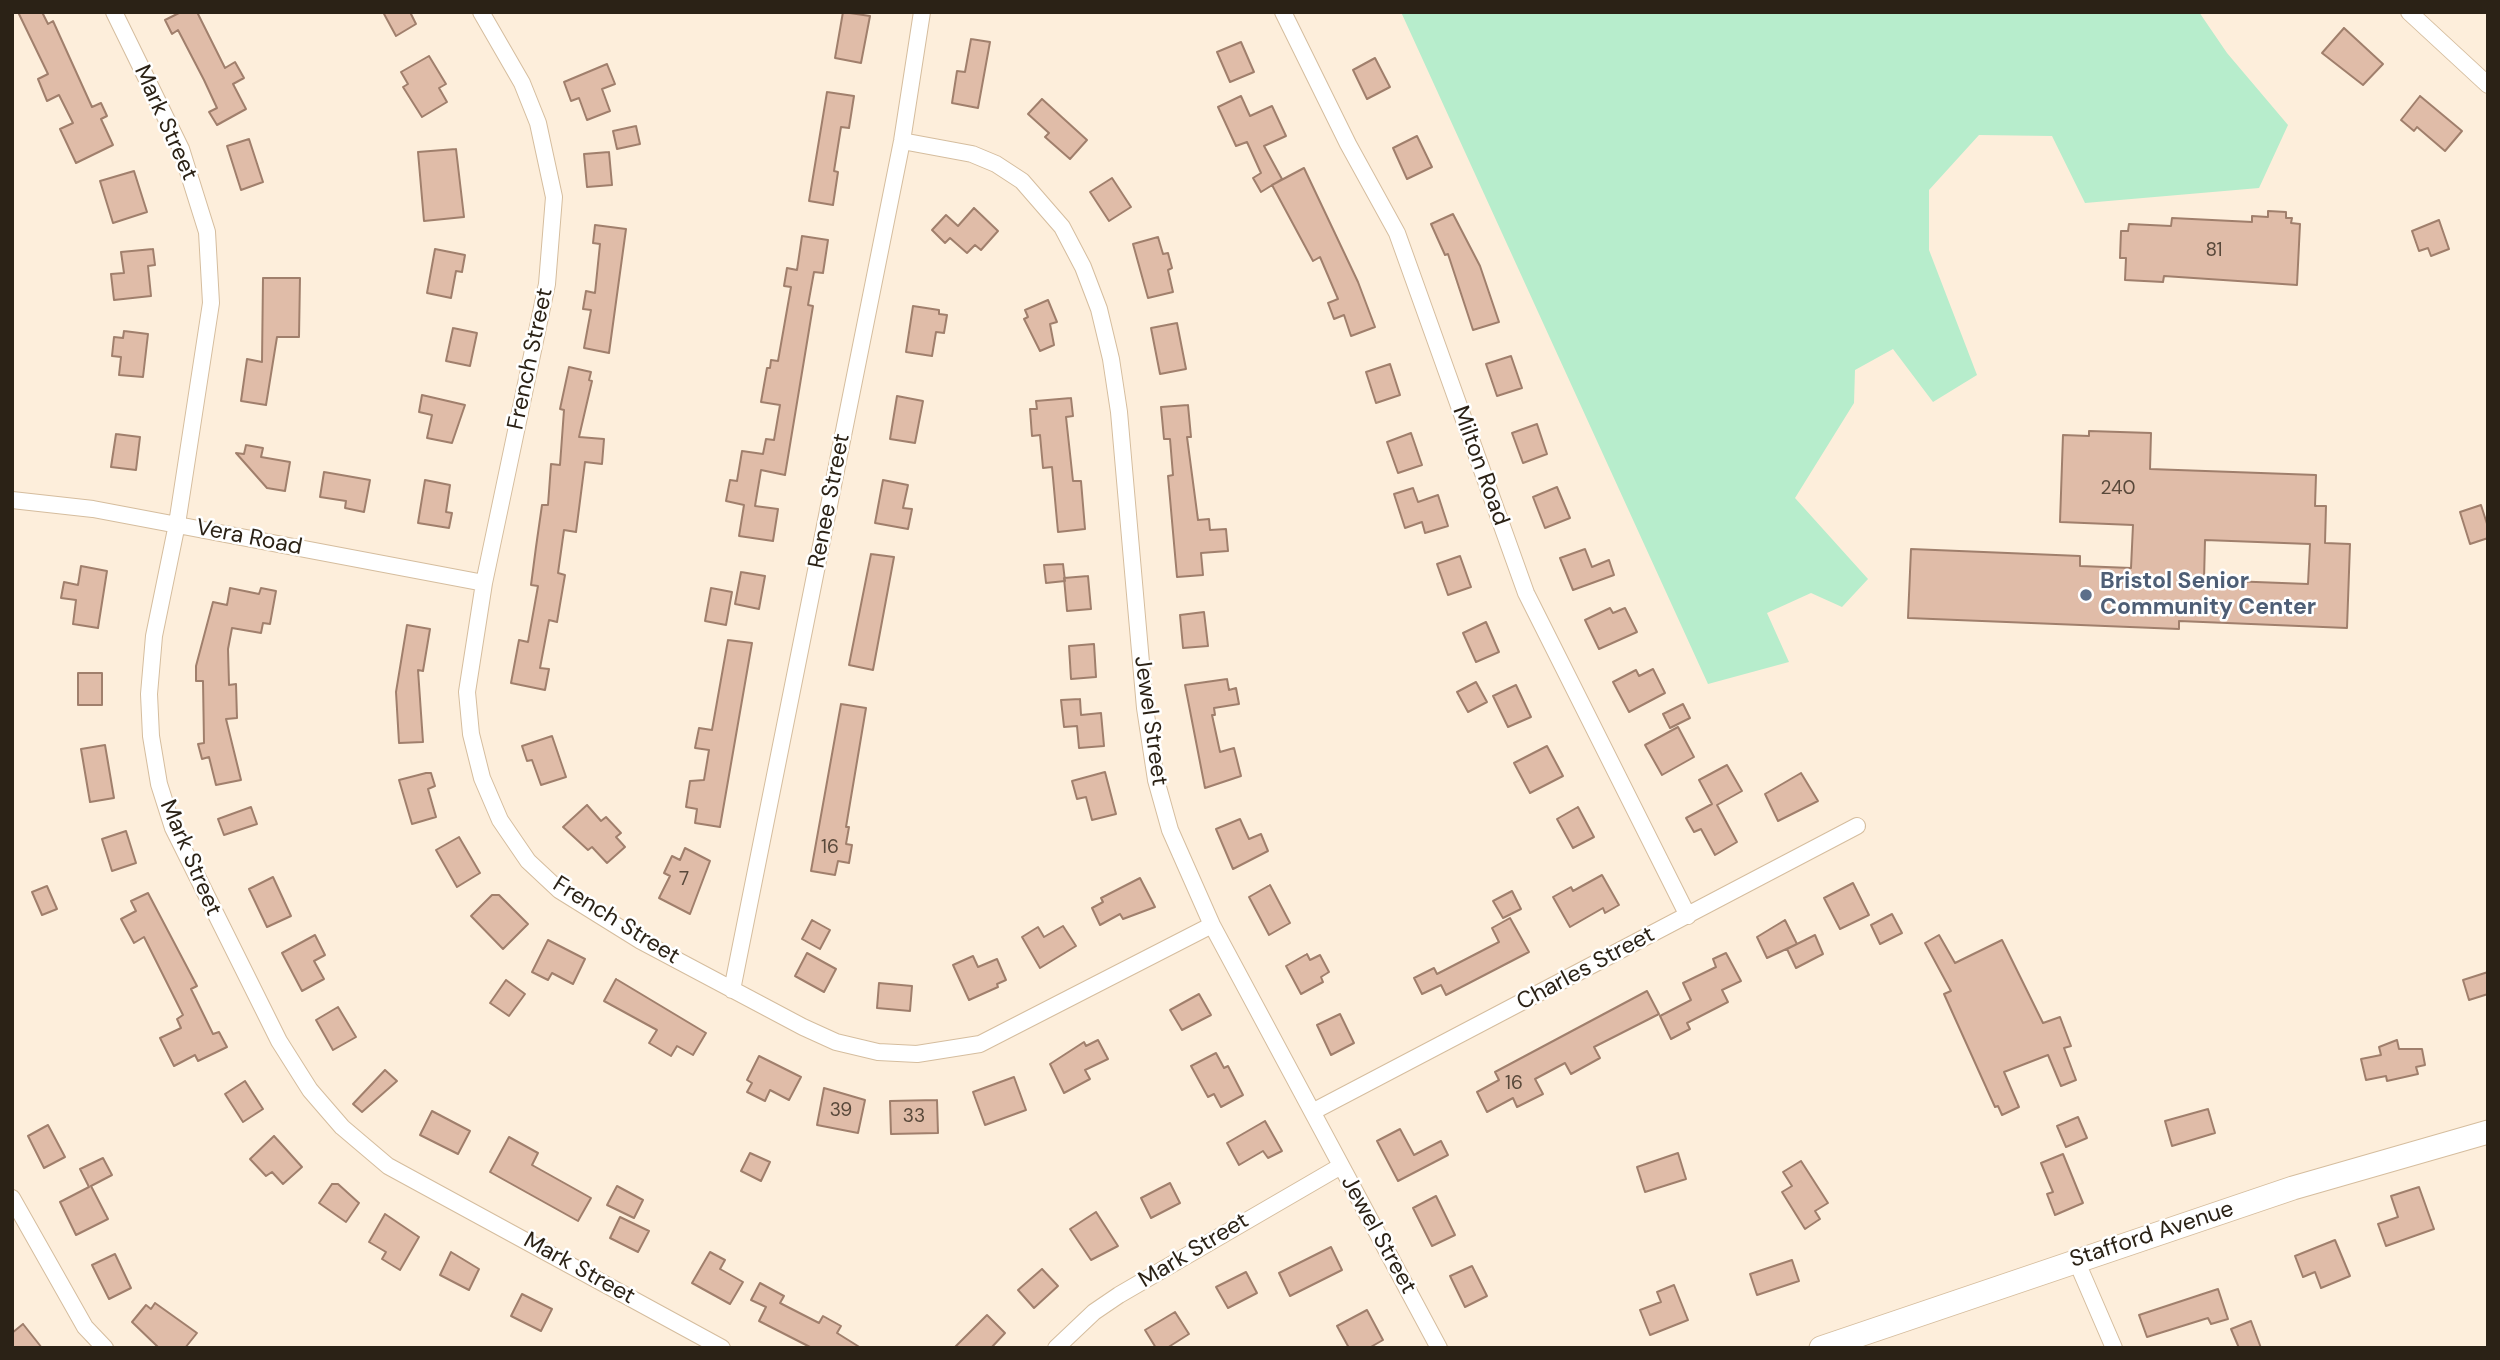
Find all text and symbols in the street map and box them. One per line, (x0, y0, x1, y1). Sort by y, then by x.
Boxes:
street label: Mark Street (127, 61, 203, 185)
house number: 81 (2205, 240, 2223, 262)
street label: French Street (502, 286, 560, 432)
street label: Milton Road (1446, 402, 1514, 530)
street label: Renee Street (803, 431, 857, 571)
house number: 240 (2100, 478, 2136, 500)
street label: Vera Road (194, 514, 304, 562)
place label: Bristol Senior Community Center (2100, 568, 2316, 622)
marker: Bristol Senior Community Center (2078, 587, 2094, 603)
street label: Jewel Street (1127, 654, 1173, 788)
street label: Mark Street (153, 796, 227, 920)
house number: 16 (821, 837, 839, 859)
house number: 7 (679, 869, 689, 891)
street label: French Street (547, 871, 685, 971)
street label: Charles Street (1513, 921, 1659, 1017)
house number: 16 (1505, 1073, 1523, 1095)
house number: 39 (830, 1100, 852, 1122)
house number: 33 (903, 1106, 925, 1128)
street label: Jewel Street (1334, 1171, 1422, 1299)
street label: Stafford Avenue (2067, 1196, 2237, 1274)
street label: Mark Street (1134, 1207, 1254, 1295)
street label: Mark Street (518, 1227, 640, 1311)

